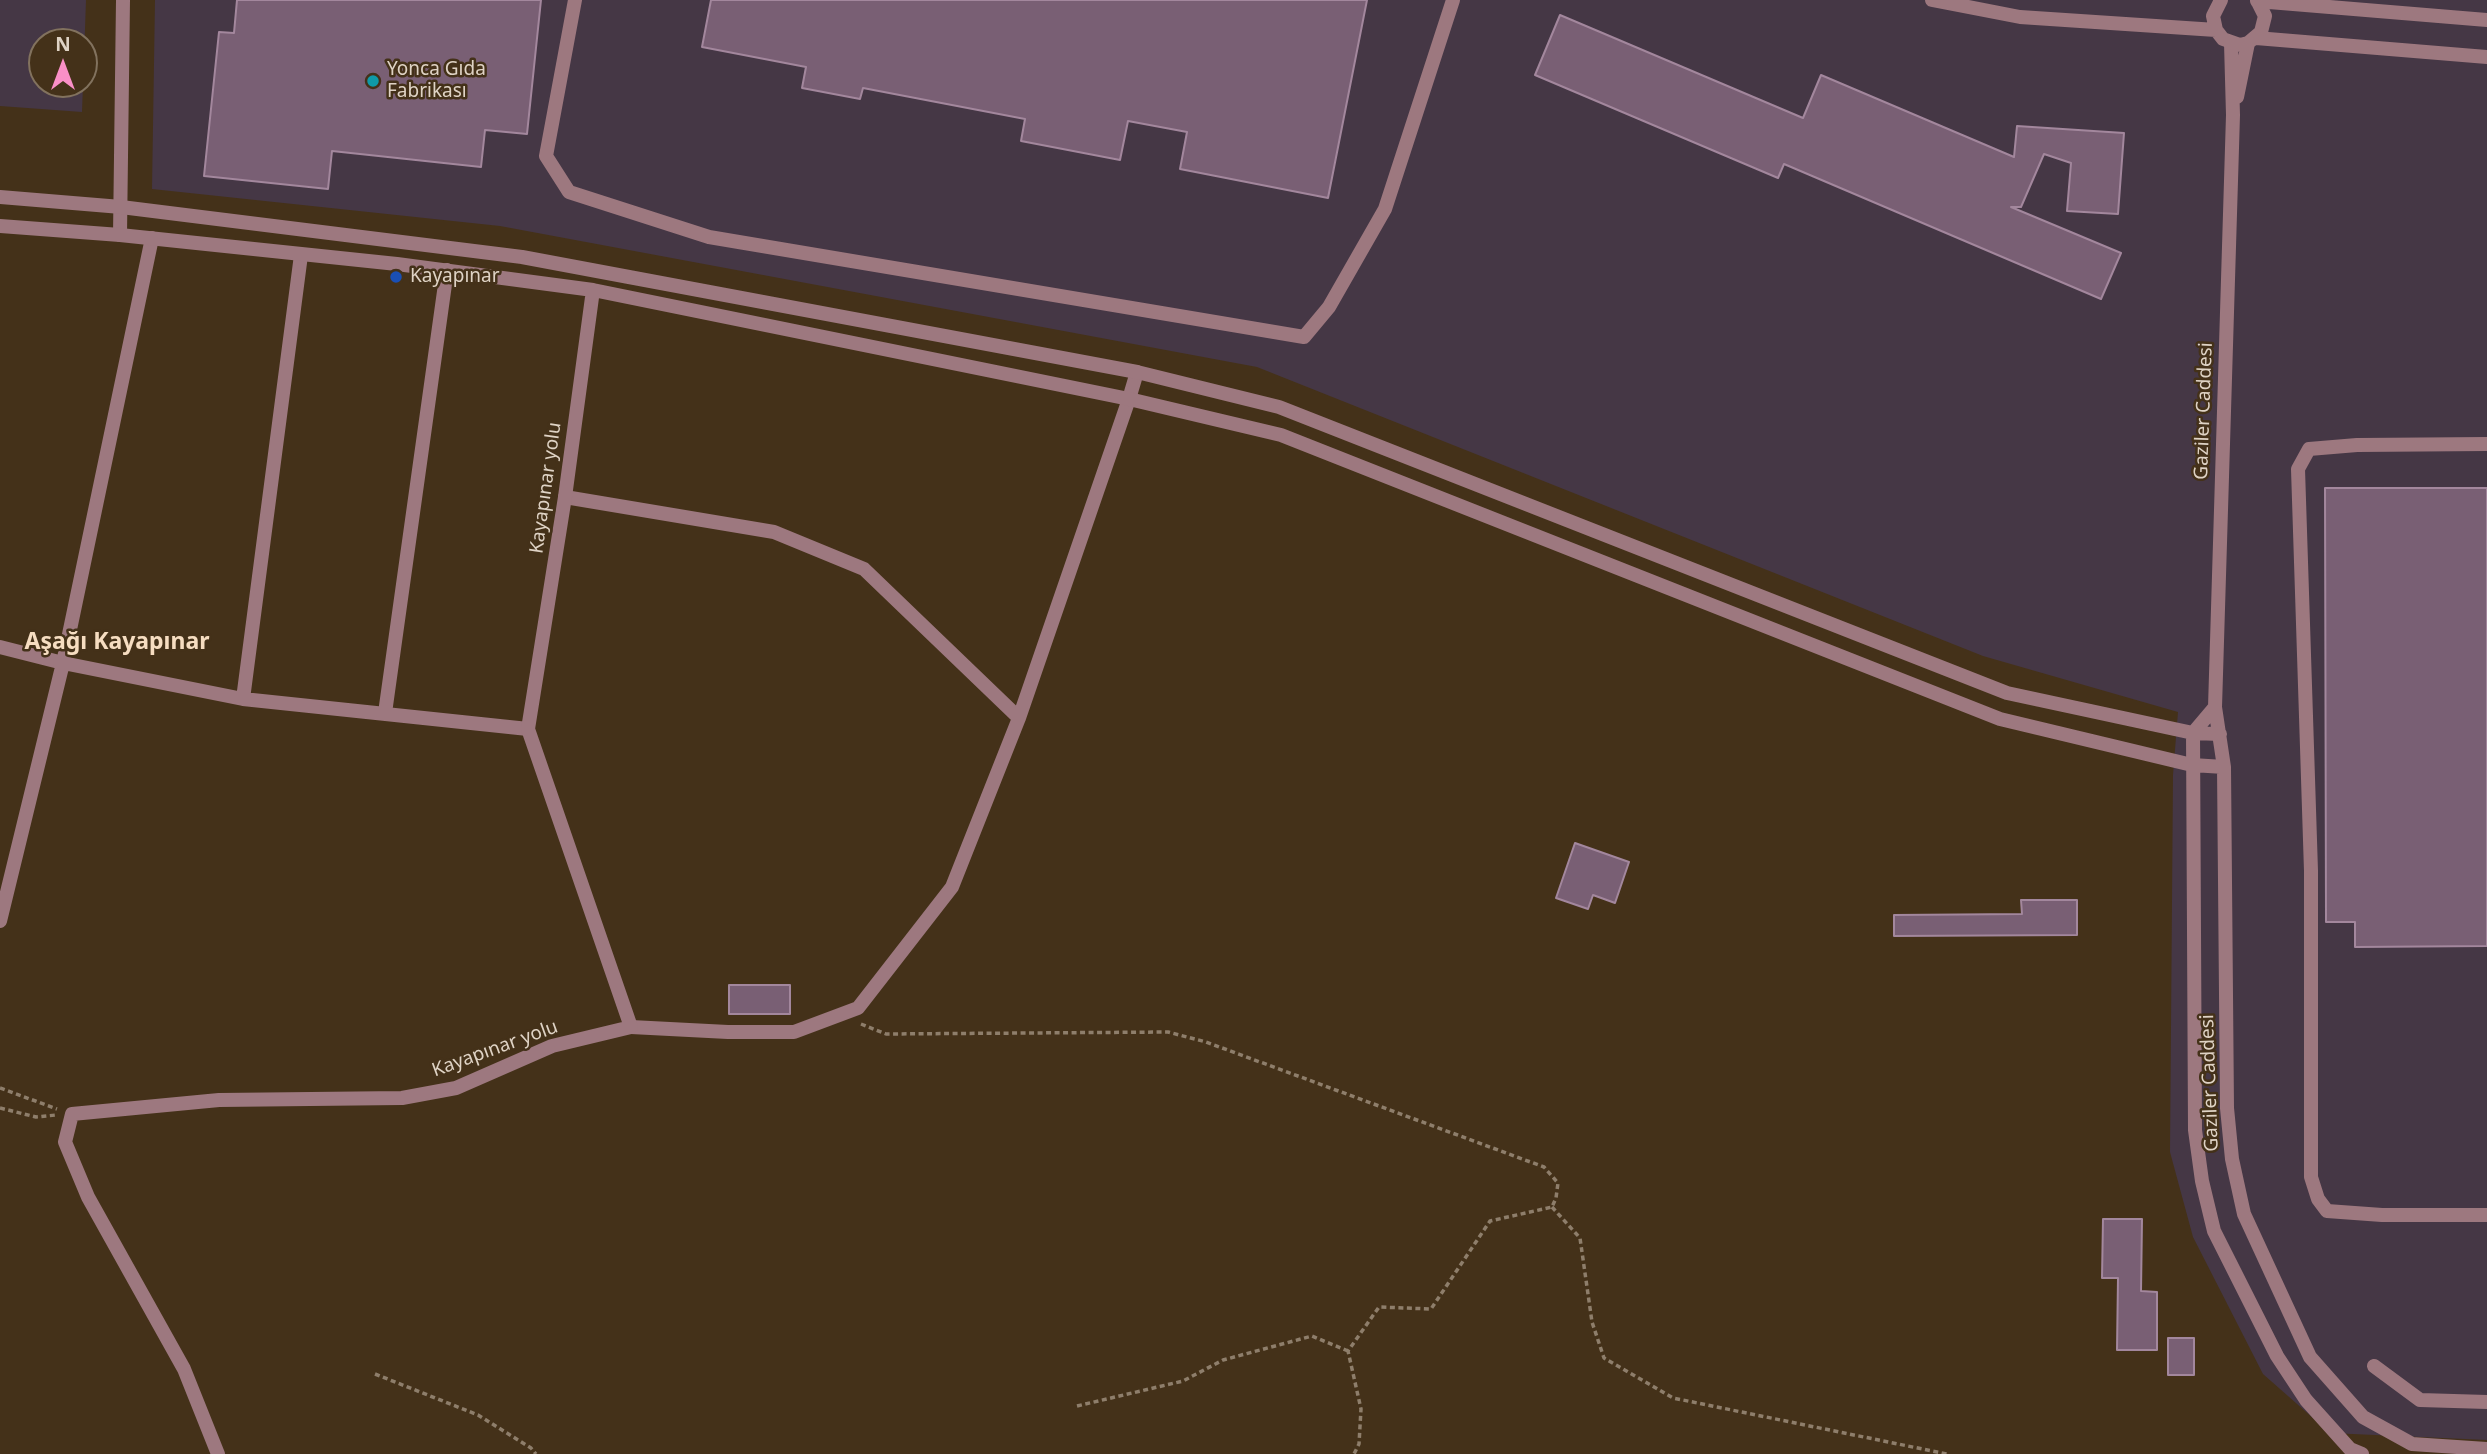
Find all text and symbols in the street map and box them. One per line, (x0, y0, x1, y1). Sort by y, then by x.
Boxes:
north arrow (28, 28, 98, 98)
text: N (55, 31, 71, 57)
place label: Yonca Gıda Fabrikası (387, 59, 486, 103)
marker: Yonca Gıda Fabrikası (365, 73, 381, 89)
place label: Kayapınar (410, 266, 500, 288)
marker: Kayapınar (388, 269, 404, 285)
street label: Gaziler Caddesi (2190, 342, 2218, 480)
street label: Kayapınar yolu (525, 421, 567, 555)
district label: Aşağı Kayapınar (24, 628, 210, 656)
street label: Gaziler Caddesi (2196, 1014, 2224, 1152)
street label: Kayapınar yolu (429, 1016, 561, 1082)

